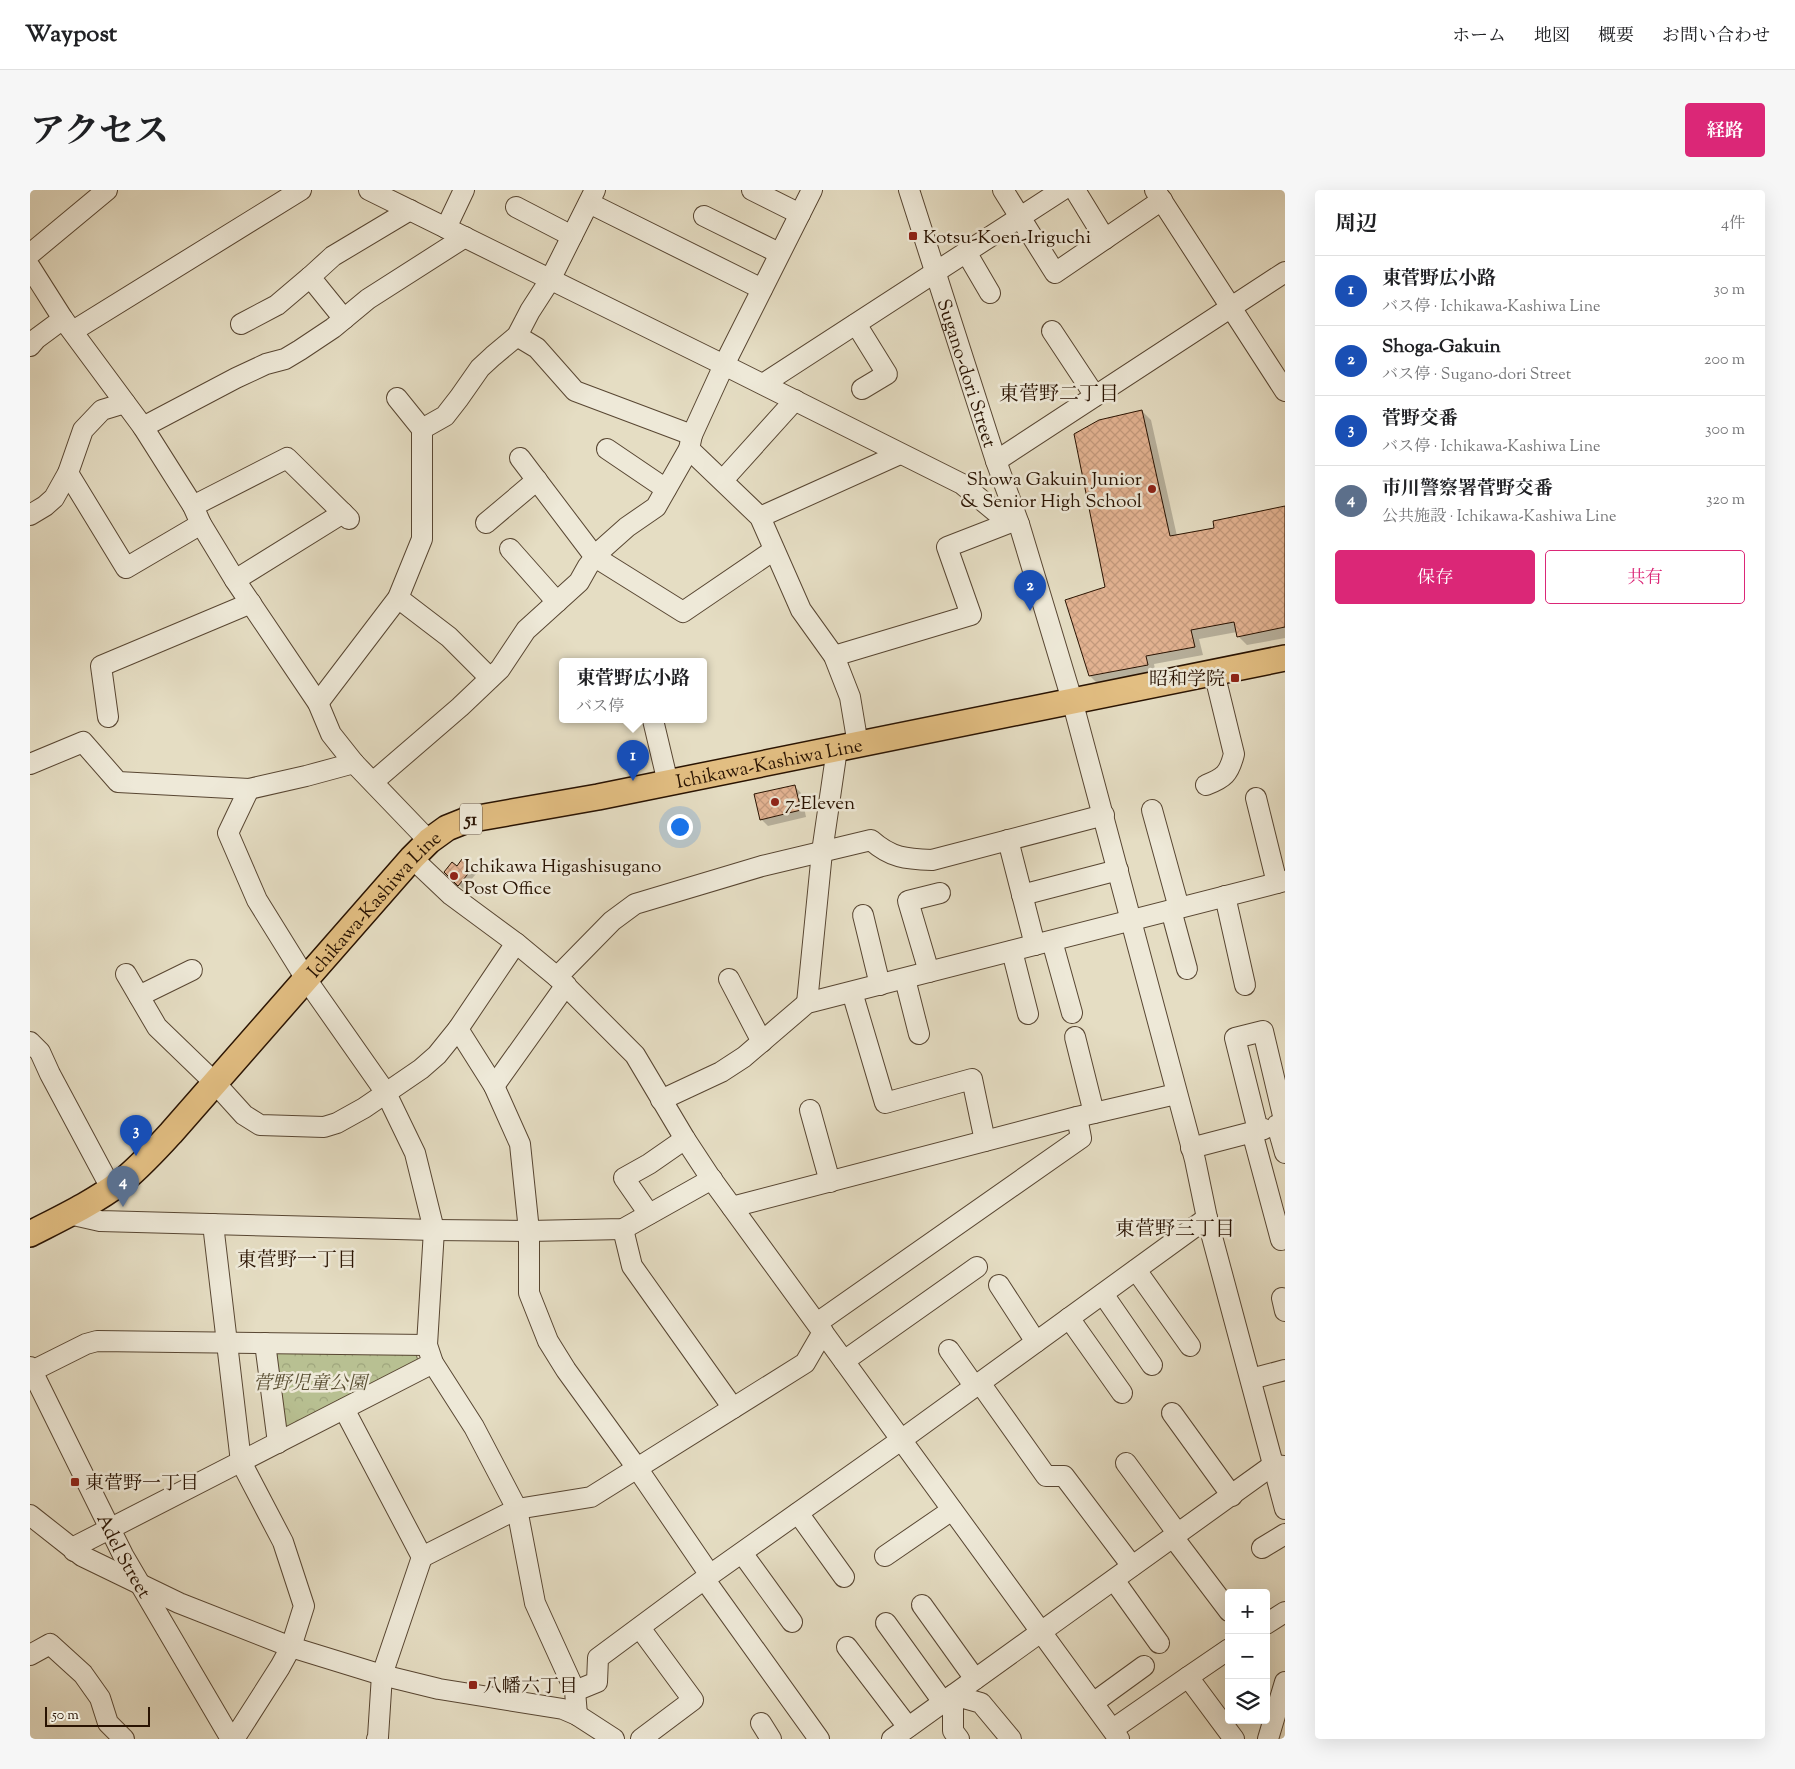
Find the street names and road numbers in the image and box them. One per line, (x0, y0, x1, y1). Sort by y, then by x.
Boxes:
street label: Sugano-dori Street (929, 296, 1002, 452)
street label: Ichikawa-Kashiwa Line (674, 733, 865, 797)
road number: 51 (460, 804, 482, 834)
street label: Ichikawa-Kashiwa Line (302, 825, 447, 985)
street label: Adel Street (89, 1510, 157, 1604)

